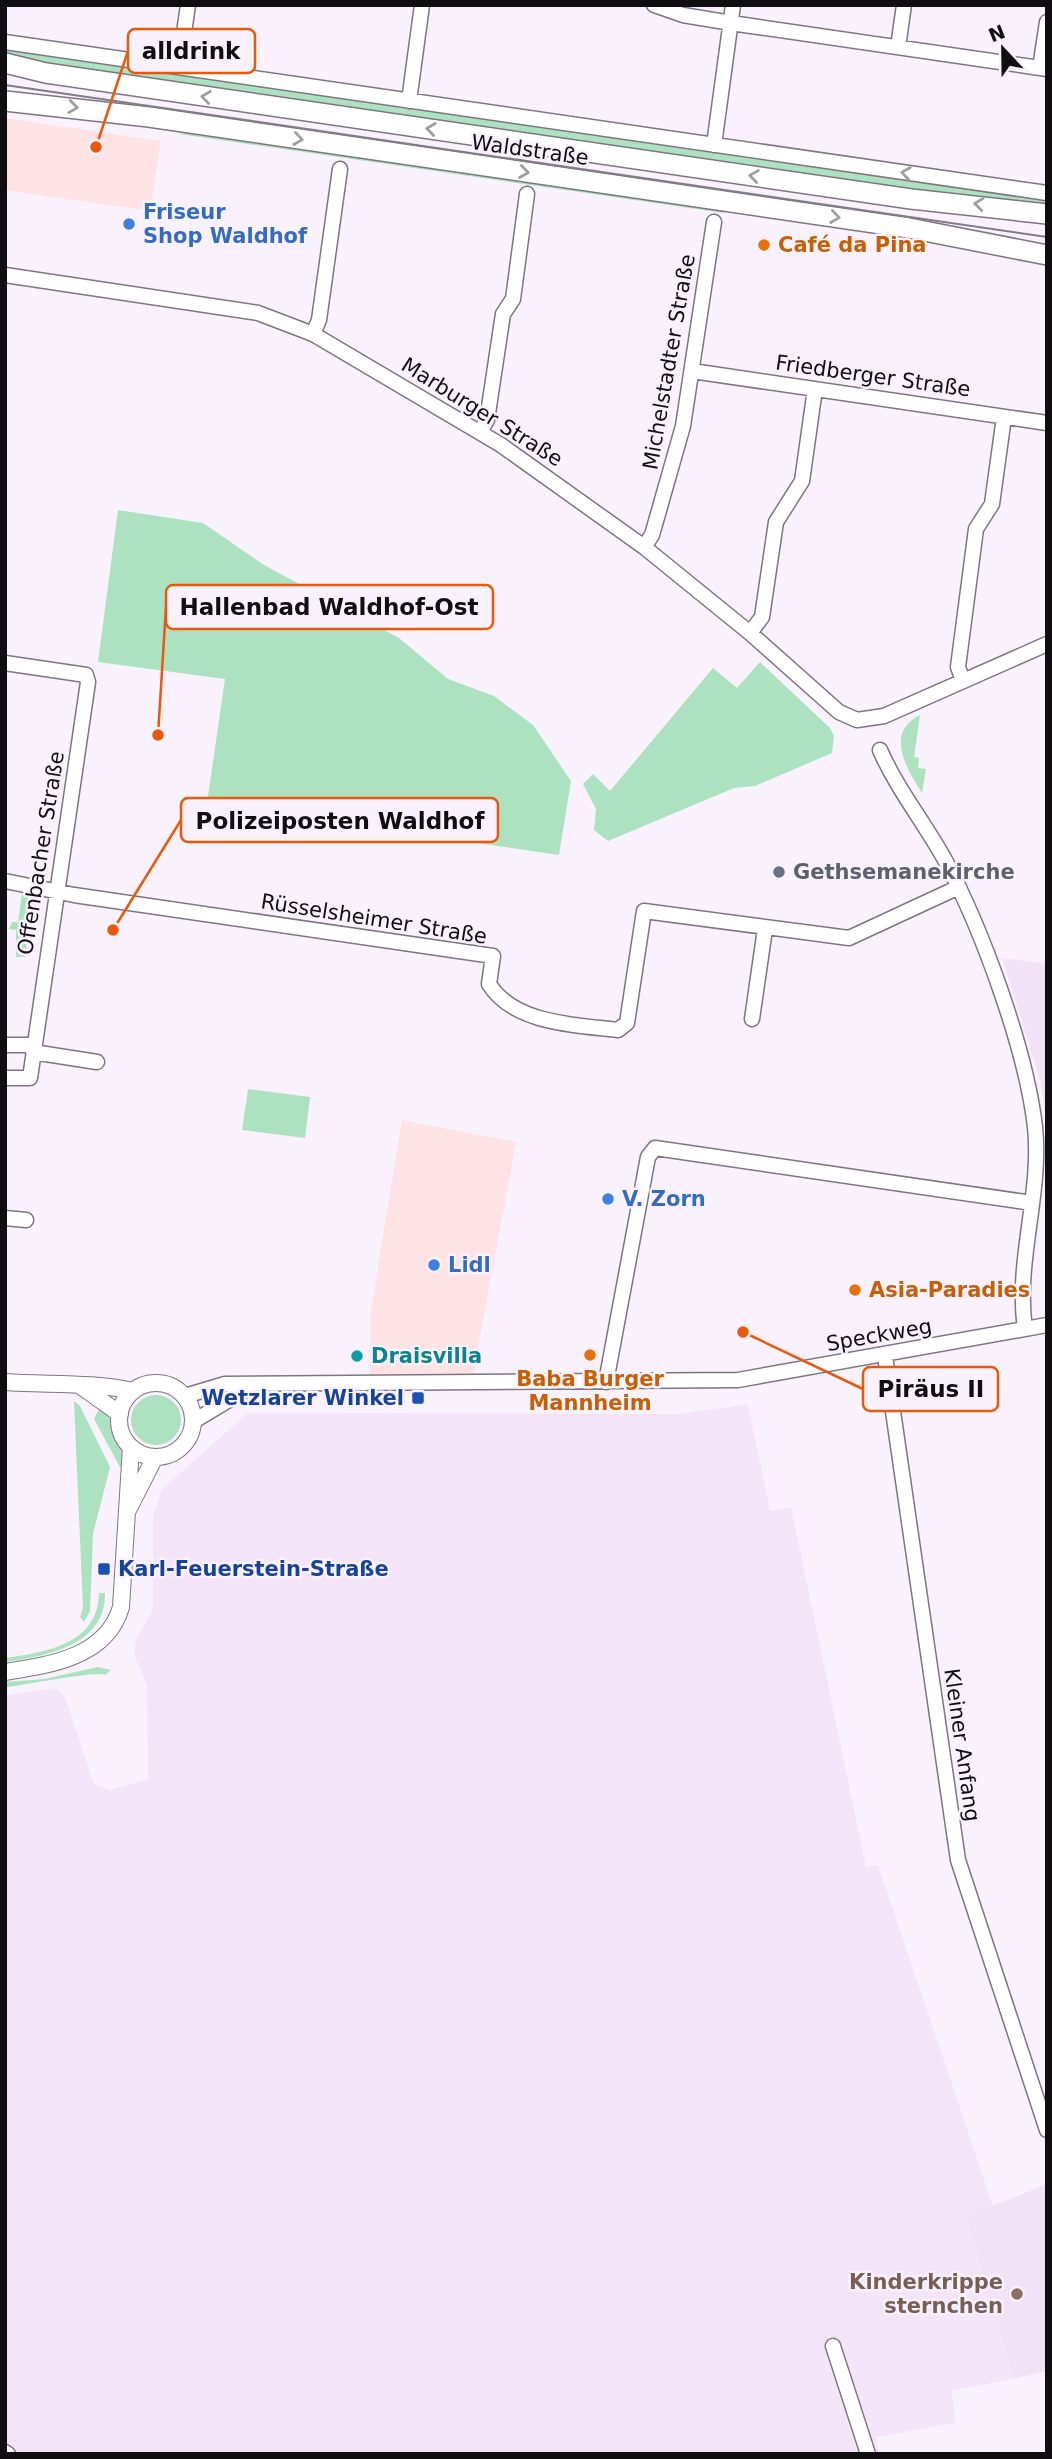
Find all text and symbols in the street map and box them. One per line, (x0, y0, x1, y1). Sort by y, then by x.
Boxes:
north arrow (968, 14, 1038, 84)
text: N (985, 20, 1008, 46)
callout: alldrink (128, 29, 255, 73)
text: alldrink (142, 38, 241, 64)
one-way arrow (200, 89, 212, 104)
one-way arrow (67, 100, 79, 115)
one-way arrow (426, 122, 437, 137)
street label: Waldstraße (470, 130, 590, 170)
one-way arrow (293, 131, 304, 146)
one-way arrow (518, 164, 529, 179)
one-way arrow (901, 166, 912, 181)
one-way arrow (748, 169, 759, 184)
one-way arrow (973, 197, 985, 212)
place label: Friseur Shop Waldhof (143, 200, 308, 248)
one-way arrow (829, 209, 841, 224)
marker: Friseur Shop Waldhof (121, 216, 137, 232)
place label: Café da Pina (778, 233, 927, 257)
marker: Café da Pina (756, 237, 772, 253)
street label: Michelstadter Straße (638, 252, 700, 472)
street label: Friedberger Straße (774, 350, 972, 402)
street label: Marburger Straße (397, 353, 567, 471)
callout: Hallenbad Waldhof-Ost (166, 585, 493, 629)
text: Hallenbad Waldhof-Ost (180, 594, 478, 620)
street label: Offenbacher Straße (13, 750, 69, 956)
callout: Polizeiposten Waldhof (181, 798, 498, 842)
text: Polizeiposten Waldhof (196, 808, 485, 834)
place label: Gethsemanekirche (793, 860, 1015, 884)
marker: Gethsemanekirche (771, 864, 787, 880)
street label: Rüsselsheimer Straße (259, 889, 489, 949)
place label: V. Zorn (622, 1187, 706, 1211)
marker: V. Zorn (600, 1191, 616, 1207)
place label: Lidl (448, 1253, 491, 1277)
marker: Lidl (426, 1257, 442, 1273)
place label: Asia-Paradies (869, 1278, 1030, 1302)
marker: Asia-Paradies (847, 1282, 863, 1298)
street label: Speckweg (824, 1314, 934, 1356)
place label: Draisvilla (371, 1344, 482, 1368)
marker: Baba Burger Mannheim (582, 1347, 598, 1363)
marker: Draisvilla (349, 1348, 365, 1364)
place label: Baba Burger Mannheim (516, 1367, 664, 1415)
callout: Piräus II (863, 1367, 998, 1411)
text: Piräus II (878, 1376, 984, 1402)
place label: Wetzlarer Winkel (201, 1386, 404, 1410)
marker: Wetzlarer Winkel (410, 1390, 426, 1406)
place label: Karl-Feuerstein-Straße (118, 1557, 389, 1581)
marker: Karl-Feuerstein-Straße (96, 1561, 112, 1577)
street label: Kleiner Anfang (939, 1667, 985, 1823)
place label: Kinderkrippe sternchen (849, 2270, 1003, 2318)
marker: Kinderkrippe sternchen (1009, 2286, 1025, 2302)

